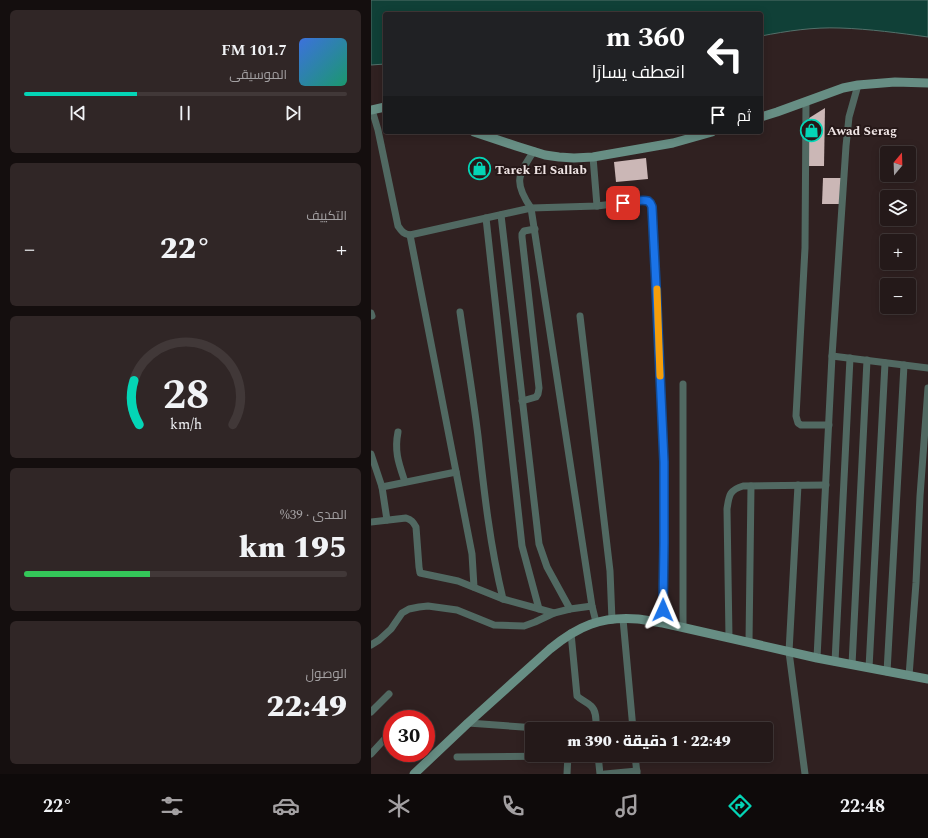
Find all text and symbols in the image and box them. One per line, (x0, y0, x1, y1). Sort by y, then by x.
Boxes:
text: 360 m (606, 16, 685, 59)
icon: left (699, 28, 751, 80)
text: 101.7 FM (221, 39, 287, 62)
text: انعطف يسارًا (592, 59, 685, 86)
text: الموسيقى (229, 65, 287, 85)
icon: previous (67, 102, 89, 124)
icon: pause (174, 102, 196, 124)
icon: next (282, 102, 304, 124)
icon: arrive (707, 104, 729, 126)
text: ثم (737, 105, 751, 128)
shop icon: Awad Serag (799, 117, 825, 143)
place label: Awad Serag (827, 121, 897, 141)
north arrow (880, 146, 916, 182)
map controls (880, 146, 916, 314)
shop icon: Tarek El Sallab (467, 156, 493, 182)
place label: Tarek El Sallab (495, 160, 587, 180)
pin (606, 186, 640, 220)
button: layers (880, 190, 916, 226)
icon: arrive (612, 192, 634, 214)
text: التكييف (306, 206, 347, 226)
text: 22° (160, 226, 211, 272)
text: − (24, 233, 35, 266)
text: + (336, 233, 347, 266)
button: + (880, 234, 916, 270)
button: − (880, 278, 916, 314)
text: 28 (162, 364, 209, 427)
text: km/h (169, 414, 202, 436)
text: المدى · 39% (280, 505, 347, 525)
text: 195 km (239, 525, 347, 571)
position arrow (642, 589, 684, 631)
text: الوصول (306, 664, 347, 684)
text: 22:49 (267, 684, 347, 730)
speed limit sign: 30 (383, 710, 435, 762)
text: 22:49 · 1 دقيقة · 390 m (567, 730, 731, 753)
icon: filters (158, 792, 186, 820)
icon: car (272, 792, 300, 820)
icon: climate (385, 792, 413, 820)
icon: phone (499, 792, 527, 820)
icon: music (613, 792, 641, 820)
icon: directions (726, 792, 754, 820)
text: 22° (43, 793, 72, 820)
text: 22:48 (840, 793, 885, 820)

